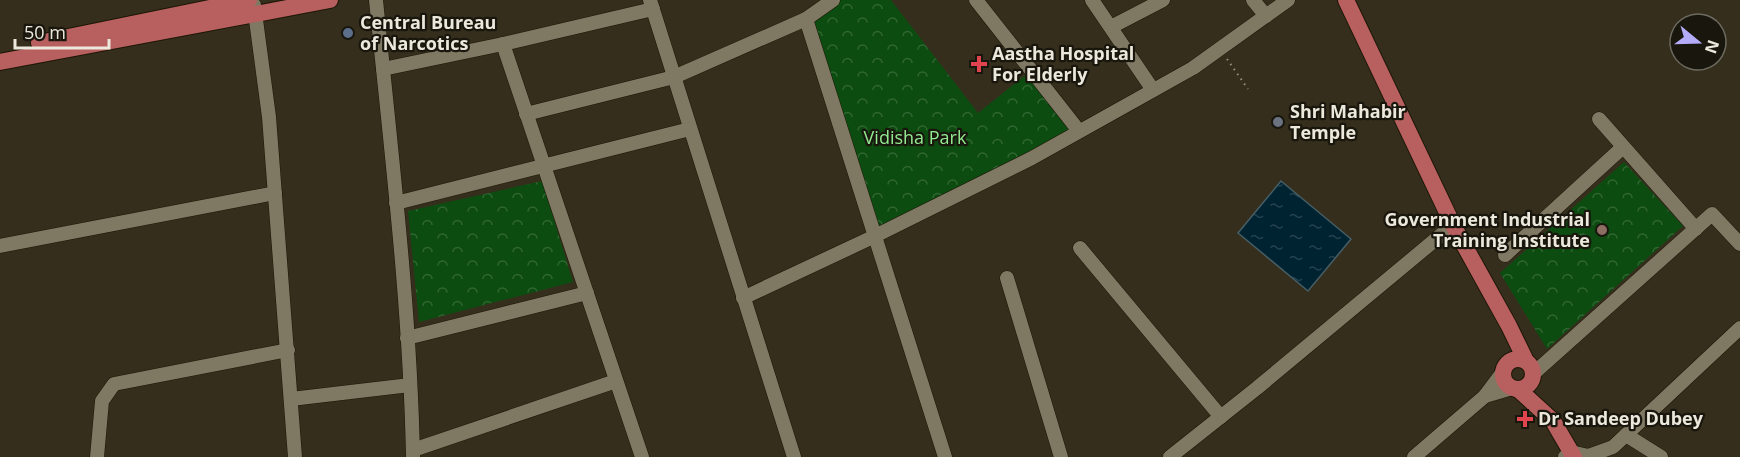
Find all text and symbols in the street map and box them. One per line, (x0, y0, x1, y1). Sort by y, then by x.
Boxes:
place label: Central Bureau of Narcotics (360, 10, 496, 55)
scale bar (15, 12, 110, 50)
north arrow (1668, 12, 1728, 72)
text: 50 m (24, 20, 66, 44)
marker: Central Bureau of Narcotics (341, 26, 355, 40)
text: N (1700, 37, 1725, 57)
place label: Aastha Hospital For Elderly (992, 41, 1134, 86)
marker: Aastha Hospital For Elderly (970, 55, 988, 73)
place label: Shri Mahabir Temple (1290, 99, 1406, 144)
marker: Shri Mahabir Temple (1271, 115, 1285, 129)
park label: Vidisha Park (864, 125, 967, 149)
place label: Government Industrial Training Institute (1385, 207, 1590, 252)
marker: Government Industrial Training Institute (1595, 223, 1609, 237)
place label: Dr Sandeep Dubey (1538, 406, 1704, 430)
marker: Dr Sandeep Dubey (1516, 410, 1534, 428)

